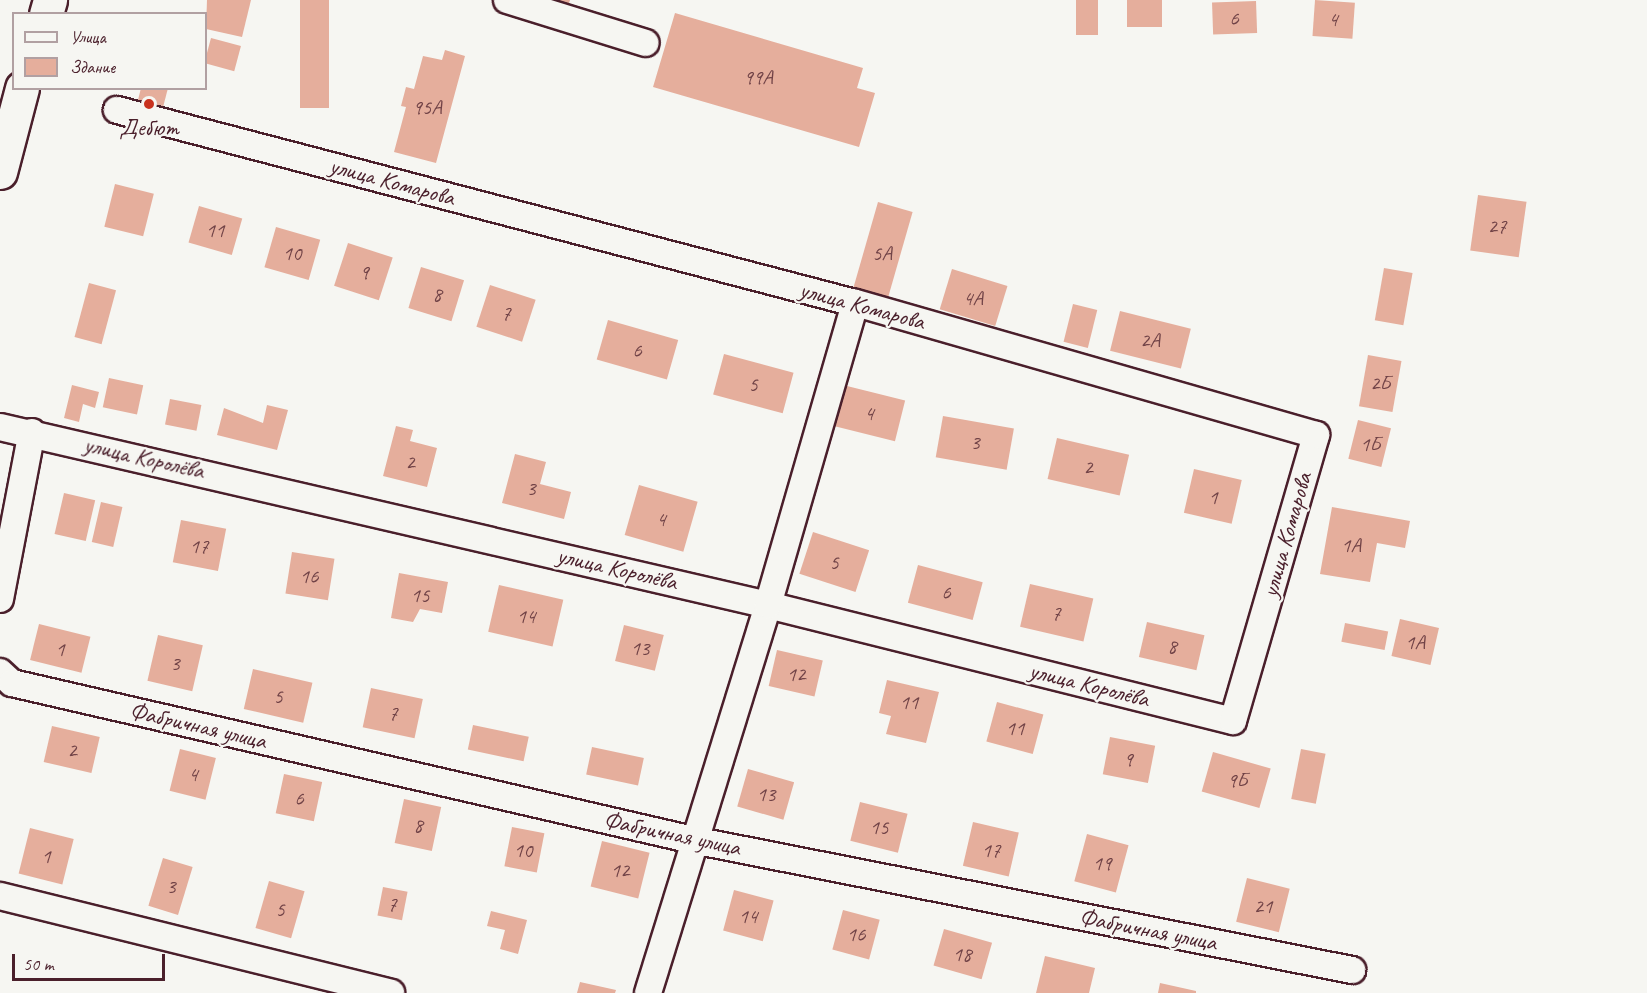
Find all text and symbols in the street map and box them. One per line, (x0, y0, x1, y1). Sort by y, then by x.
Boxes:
house number: 6 (1229, 5, 1239, 31)
house number: 4 (1328, 6, 1338, 32)
legend (12, 12, 207, 90)
text: Улица (70, 26, 106, 48)
text: Здание (70, 56, 115, 78)
house number: 99А (743, 64, 773, 90)
house number: 95А (412, 94, 442, 120)
marker: Дебют (142, 97, 156, 111)
place label: Дебют (119, 114, 179, 142)
street label: улица Комарова (326, 151, 458, 213)
house number: 27 (1488, 213, 1506, 239)
house number: 11 (206, 217, 224, 243)
house number: 10 (283, 240, 301, 266)
house number: 5А (872, 240, 892, 266)
house number: 9 (359, 259, 369, 285)
street label: улица Комарова (796, 275, 928, 337)
house number: 8 (432, 281, 442, 307)
house number: 4А (963, 285, 983, 311)
house number: 7 (501, 300, 511, 326)
house number: 2А (1140, 327, 1160, 353)
house number: 6 (632, 337, 642, 363)
house number: 2Б (1370, 370, 1390, 396)
house number: 5 (748, 371, 758, 397)
house number: 4 (864, 400, 874, 426)
house number: 3 (970, 429, 980, 455)
street label: улица Королёва (82, 430, 206, 486)
house number: 1Б (1360, 431, 1380, 457)
house number: 2 (405, 449, 415, 475)
house number: 2 (1083, 454, 1093, 480)
street label: улица Комарова (1255, 469, 1319, 601)
house number: 3 (526, 475, 536, 501)
house number: 1 (1208, 484, 1218, 510)
house number: 4 (656, 506, 666, 532)
house number: 1А (1341, 532, 1361, 558)
house number: 17 (190, 533, 208, 559)
street label: улица Королёва (555, 541, 679, 597)
house number: 5 (829, 549, 839, 575)
house number: 16 (300, 563, 318, 589)
house number: 6 (941, 579, 951, 605)
house number: 15 (411, 582, 429, 608)
house number: 7 (1051, 600, 1061, 626)
house number: 14 (517, 603, 535, 629)
house number: 1А (1405, 629, 1425, 655)
house number: 8 (1167, 633, 1177, 659)
house number: 13 (631, 635, 649, 661)
house number: 1 (55, 636, 65, 662)
house number: 3 (170, 650, 180, 676)
street label: улица Королёва (1027, 656, 1151, 714)
house number: 12 (787, 661, 805, 687)
house number: 5 (273, 683, 283, 709)
house number: 11 (900, 689, 918, 715)
street label: Фабричная улица (126, 696, 270, 756)
house number: 7 (388, 700, 398, 726)
house number: 11 (1006, 715, 1024, 741)
house number: 2 (67, 737, 77, 763)
house number: 9 (1123, 746, 1133, 772)
house number: 4 (188, 761, 198, 787)
house number: 9Б (1227, 767, 1247, 793)
house number: 13 (757, 781, 775, 807)
house number: 6 (294, 785, 304, 811)
street label: Фабричная улица (600, 805, 744, 863)
house number: 8 (413, 812, 423, 838)
house number: 15 (870, 814, 888, 840)
house number: 10 (514, 837, 532, 863)
house number: 17 (982, 837, 1000, 863)
house number: 1 (41, 843, 51, 869)
house number: 19 (1093, 850, 1111, 876)
house number: 12 (611, 857, 629, 883)
house number: 3 (166, 873, 176, 899)
house number: 7 (387, 891, 397, 917)
house number: 21 (1254, 893, 1272, 919)
house number: 5 (275, 896, 285, 922)
street label: Фабричная улица (1076, 902, 1220, 958)
house number: 14 (739, 903, 757, 929)
house number: 16 (847, 921, 865, 947)
house number: 18 (953, 941, 971, 967)
scale bar (15, 942, 168, 980)
text: 50 m (23, 953, 54, 975)

